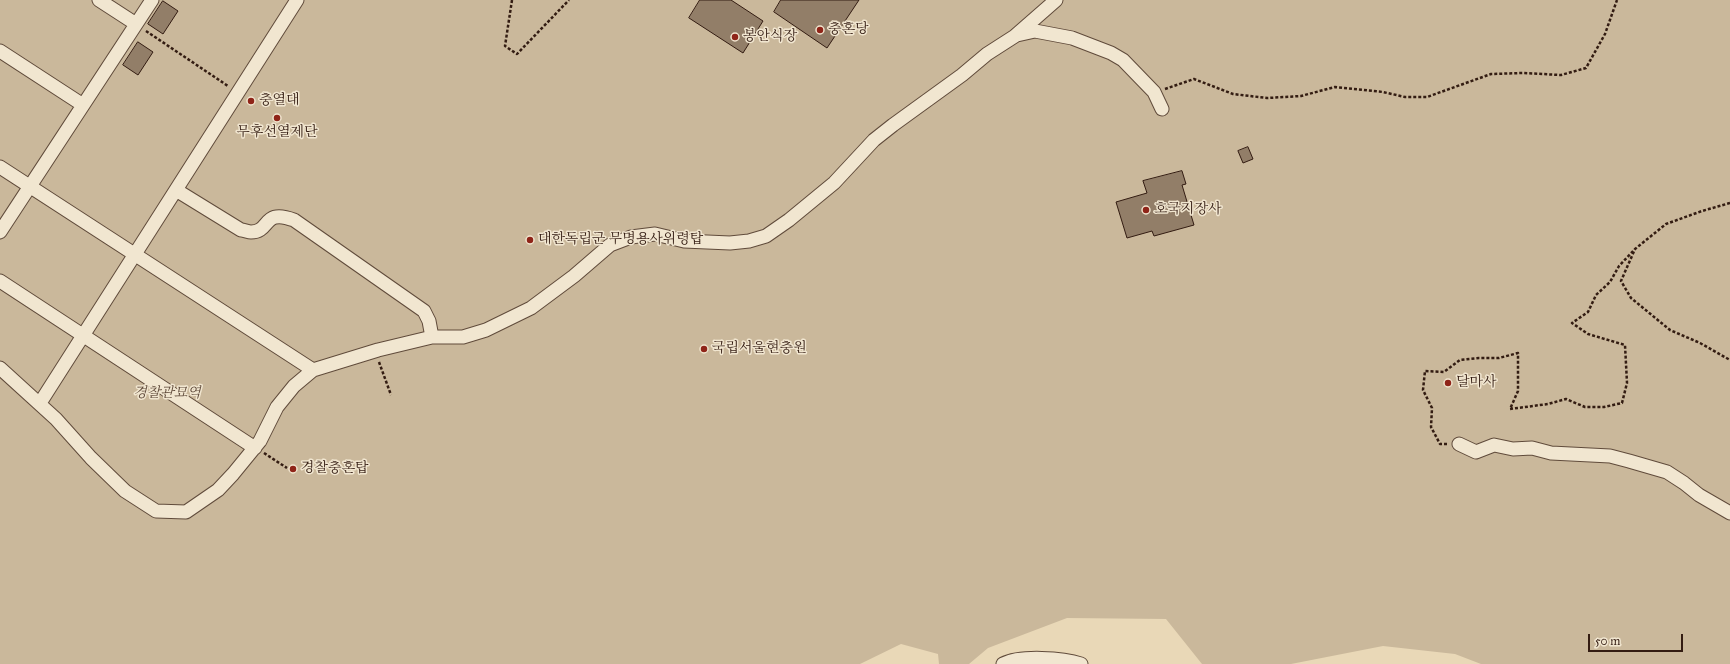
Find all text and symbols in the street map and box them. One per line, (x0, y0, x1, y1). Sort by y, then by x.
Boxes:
place label: 충혼당 (828, 22, 869, 38)
marker: 충혼당 (815, 25, 825, 35)
place label: 봉안식장 (743, 29, 797, 45)
marker: 봉안식장 (730, 32, 740, 42)
place label: 충열대 (259, 93, 300, 109)
marker: 충열대 (246, 96, 256, 106)
marker: 무후선열제단 (272, 113, 282, 123)
place label: 무후선열제단 (236, 125, 318, 141)
place label: 호국지장사 (1154, 202, 1222, 218)
marker: 호국지장사 (1141, 205, 1151, 215)
place label: 대한독립군 무명용사위령탑 (538, 232, 703, 248)
marker: 대한독립군 무명용사위령탑 (525, 235, 535, 245)
place label: 국립서울현충원 (712, 341, 807, 357)
marker: 국립서울현충원 (699, 344, 709, 354)
place label: 달마사 (1456, 375, 1497, 391)
marker: 달마사 (1443, 378, 1453, 388)
park label: 경찰관묘역 (133, 386, 201, 402)
place label: 경찰충혼탑 (301, 461, 369, 477)
marker: 경찰충혼탑 (288, 464, 298, 474)
scale bar (1590, 626, 1685, 652)
text: 50 m (1595, 634, 1620, 648)

